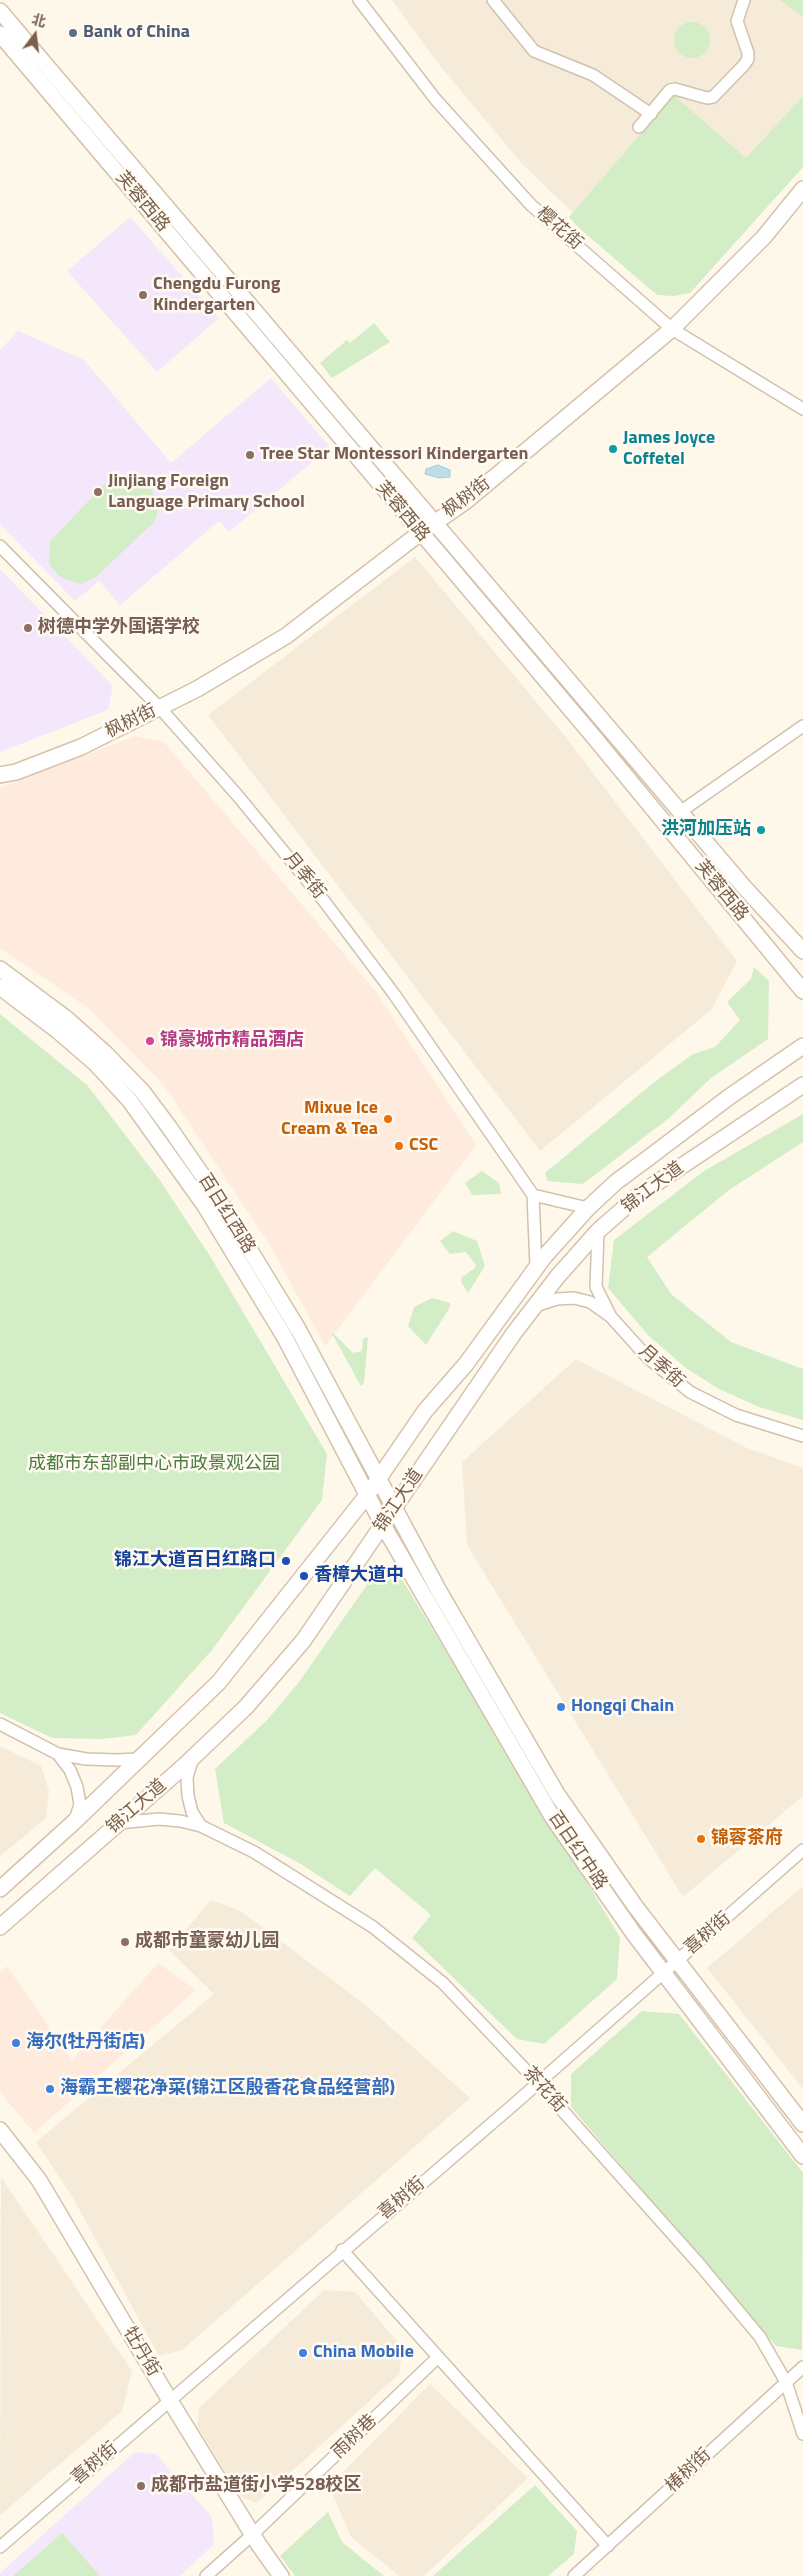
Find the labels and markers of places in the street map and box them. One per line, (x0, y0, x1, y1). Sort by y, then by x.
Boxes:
place label: Bank of China (83, 22, 190, 44)
marker: Bank of China (67, 27, 79, 39)
place label: Chengdu Furong Kindergarten (153, 274, 280, 316)
marker: Chengdu Furong Kindergarten (137, 289, 149, 301)
place label: James Joyce Coffetel (623, 428, 715, 470)
marker: James Joyce Coffetel (607, 443, 619, 455)
place label: Tree Star Montessori Kindergarten (260, 444, 528, 466)
marker: Tree Star Montessori Kindergarten (244, 449, 256, 461)
place label: Jinjiang Foreign Language Primary School (108, 471, 305, 514)
marker: Jinjiang Foreign Language Primary School (92, 486, 104, 498)
place label: 树德中学外国语学校 (38, 617, 200, 639)
marker: 树德中学外国语学校 (22, 622, 34, 634)
place label: 洪河加压站 (661, 819, 751, 841)
marker: 洪河加压站 (755, 824, 767, 836)
place label: 锦豪城市精品酒店 (160, 1030, 304, 1052)
marker: 锦豪城市精品酒店 (144, 1035, 156, 1047)
place label: Mixue Ice Cream & Tea (281, 1098, 378, 1140)
marker: Mixue Ice Cream & Tea (382, 1113, 394, 1125)
place label: CSC (409, 1135, 438, 1157)
marker: CSC (393, 1140, 405, 1152)
place label: 锦江大道百日红路口 (114, 1550, 276, 1572)
marker: 锦江大道百日红路口 (280, 1555, 292, 1567)
place label: 香樟大道中 (314, 1565, 404, 1587)
marker: 香樟大道中 (298, 1570, 310, 1582)
place label: Hongqi Chain (571, 1696, 674, 1718)
marker: Hongqi Chain (555, 1701, 567, 1713)
place label: 锦蓉茶府 (711, 1828, 783, 1850)
marker: 锦蓉茶府 (695, 1833, 707, 1845)
place label: 成都市童蒙幼儿园 (135, 1931, 279, 1953)
marker: 成都市童蒙幼儿园 (119, 1936, 131, 1948)
place label: 海尔(牡丹街店) (26, 2032, 145, 2054)
marker: 海尔(牡丹街店) (10, 2037, 22, 2049)
place label: 海霸王樱花净菜(锦江区殷香花食品经营部) (60, 2078, 395, 2100)
marker: 海霸王樱花净菜(锦江区殷香花食品经营部) (44, 2083, 56, 2095)
place label: China Mobile (313, 2342, 414, 2364)
marker: China Mobile (297, 2347, 309, 2359)
place label: 成都市盐道街小学528校区 (151, 2475, 361, 2497)
marker: 成都市盐道街小学528校区 (135, 2480, 147, 2492)

